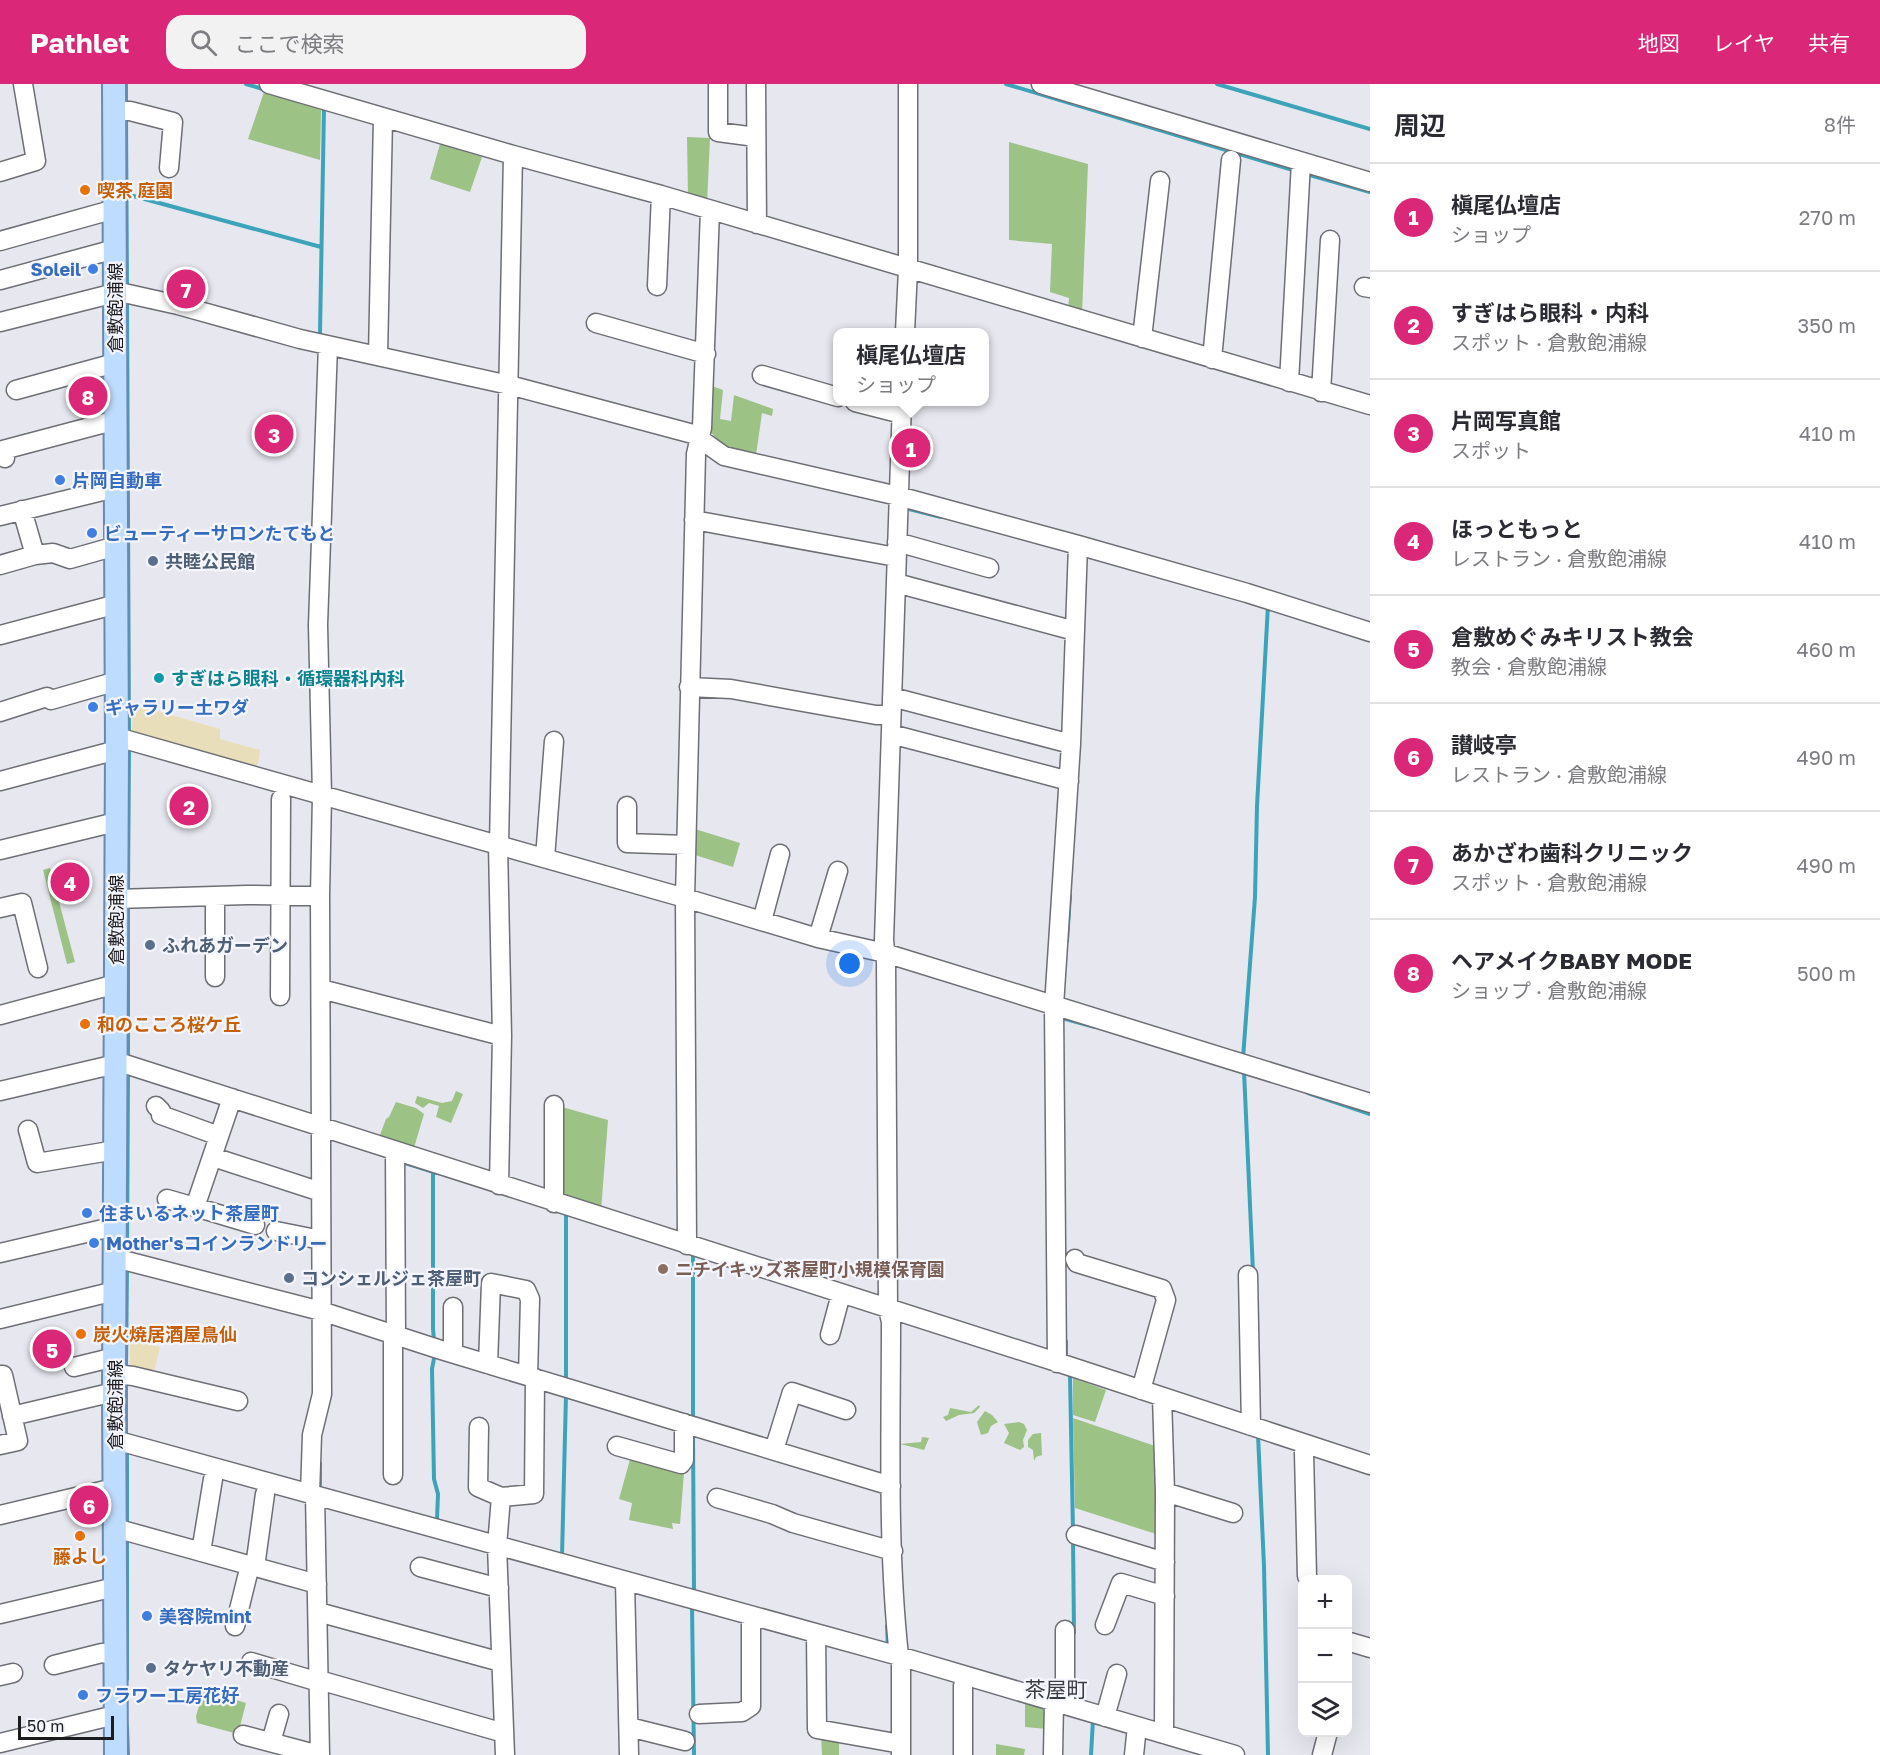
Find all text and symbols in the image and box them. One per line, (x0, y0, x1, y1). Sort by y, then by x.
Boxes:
search box (166, 15, 586, 69)
text: Pathlet (30, 26, 130, 59)
icon: search (187, 26, 220, 59)
text: ここで検索 (235, 30, 345, 57)
text: 地図 (1638, 30, 1680, 56)
text: レイヤ (1713, 30, 1775, 56)
text: 共有 (1808, 30, 1850, 56)
text: 周辺 (1394, 110, 1446, 141)
text: 8件 (1824, 112, 1856, 136)
place label: 喫茶 庭園 (97, 179, 174, 201)
marker: 喫茶 庭園 (78, 183, 92, 197)
text: 槇尾仏壇店 (1451, 191, 1561, 218)
text: 1 (1408, 205, 1419, 229)
text: 270 m (1799, 205, 1856, 229)
text: ショップ (1451, 222, 1531, 246)
place label: Soleil (31, 258, 81, 280)
marker: Soleil (86, 262, 100, 276)
street label: 倉敷飽浦線 (104, 263, 126, 353)
pin: 7 (166, 266, 206, 312)
text: すぎはら眼科・内科 (1451, 299, 1649, 326)
text: 2 (1407, 313, 1420, 337)
text: 350 m (1798, 313, 1856, 337)
popup (833, 328, 989, 406)
text: スポット · 倉敷飽浦線 (1451, 330, 1647, 354)
text: 槇尾仏壇店 (856, 341, 966, 368)
text: ショップ (856, 372, 936, 396)
pin: 8 (68, 374, 107, 418)
text: 片岡写真館 (1451, 407, 1561, 434)
pin: 3 (254, 412, 294, 456)
text: 3 (1407, 421, 1420, 445)
text: 410 m (1799, 421, 1856, 445)
pin: 1 (892, 426, 930, 470)
text: スポット (1451, 438, 1531, 462)
place label: 片岡自動車 (72, 469, 162, 491)
marker: 片岡自動車 (53, 473, 67, 487)
text: ほっともっと (1451, 515, 1583, 542)
place label: ビューティーサロンたてもと (104, 522, 335, 544)
marker: ビューティーサロンたてもと (85, 526, 99, 540)
text: 4 (1407, 529, 1420, 553)
text: 410 m (1799, 529, 1856, 553)
text: レストラン · 倉敷飽浦線 (1451, 546, 1667, 570)
place label: 共睦公民館 (165, 550, 255, 572)
marker: 共睦公民館 (146, 554, 160, 568)
text: 倉敷めぐみキリスト教会 (1451, 623, 1694, 650)
text: 5 (1407, 637, 1420, 661)
text: 460 m (1797, 637, 1856, 661)
text: 教会 · 倉敷飽浦線 (1451, 654, 1607, 678)
place label: すぎはら眼科・循環器科内科 (171, 667, 405, 689)
marker: すぎはら眼科・循環器科内科 (152, 671, 166, 685)
place label: ギャラリー土ワダ (105, 696, 249, 718)
marker: ギャラリー土ワダ (86, 700, 100, 714)
text: 讃岐亭 (1451, 731, 1517, 758)
text: 6 (1407, 745, 1420, 769)
text: 490 m (1797, 745, 1856, 769)
text: レストラン · 倉敷飽浦線 (1451, 762, 1667, 786)
pin: 2 (170, 784, 208, 828)
text: あかざわ歯科クリニック (1451, 839, 1693, 866)
text: 7 (1408, 853, 1419, 877)
text: 490 m (1797, 853, 1856, 877)
pin: 4 (50, 860, 90, 904)
text: スポット · 倉敷飽浦線 (1451, 870, 1647, 894)
street label: 倉敷飽浦線 (105, 875, 127, 965)
place label: ふれあガーデン (162, 934, 288, 956)
marker: ふれあガーデン (143, 938, 157, 952)
text: ヘアメイクBABY MODE (1451, 947, 1692, 974)
your location (835, 949, 864, 978)
text: 8 (1407, 961, 1420, 985)
text: 500 m (1797, 961, 1856, 985)
text: ショップ · 倉敷飽浦線 (1451, 978, 1647, 1002)
place label: 和のこころ桜ケ丘 (97, 1013, 241, 1035)
marker: 和のこころ桜ケ丘 (78, 1017, 92, 1031)
place label: 住まいるネット茶屋町 (99, 1202, 279, 1224)
marker: 住まいるネット茶屋町 (80, 1206, 94, 1220)
place label: Mother'sコインランドリー (106, 1232, 327, 1254)
marker: Mother'sコインランドリー (87, 1236, 101, 1250)
place label: ニチイキッズ茶屋町小規模保育園 (675, 1258, 945, 1280)
marker: ニチイキッズ茶屋町小規模保育園 (656, 1262, 670, 1276)
place label: コンシェルジェ茶屋町 (301, 1267, 481, 1289)
marker: コンシェルジェ茶屋町 (282, 1271, 296, 1285)
place label: 炭火焼居酒屋鳥仙 (93, 1323, 237, 1345)
pin: 5 (32, 1326, 72, 1372)
marker: 炭火焼居酒屋鳥仙 (74, 1327, 88, 1341)
street label: 倉敷飽浦線 (104, 1360, 126, 1450)
pin: 6 (70, 1482, 109, 1528)
marker: 藤よし (73, 1529, 87, 1543)
place label: 藤よし (53, 1545, 107, 1567)
map controls (1298, 1575, 1352, 1737)
button: + (1298, 1575, 1352, 1629)
place label: 美容院mint (159, 1605, 252, 1627)
marker: 美容院mint (140, 1609, 154, 1623)
button: − (1298, 1629, 1352, 1683)
place label: タケヤリ不動産 (163, 1657, 289, 1679)
marker: タケヤリ不動産 (144, 1661, 158, 1675)
district label: 茶屋町 (1025, 1676, 1088, 1702)
button: layers (1298, 1683, 1352, 1737)
place label: フラワー工房花好 (95, 1684, 239, 1706)
marker: フラワー工房花好 (76, 1688, 90, 1702)
scale bar (18, 1713, 114, 1740)
text: 50 m (27, 1716, 64, 1736)

